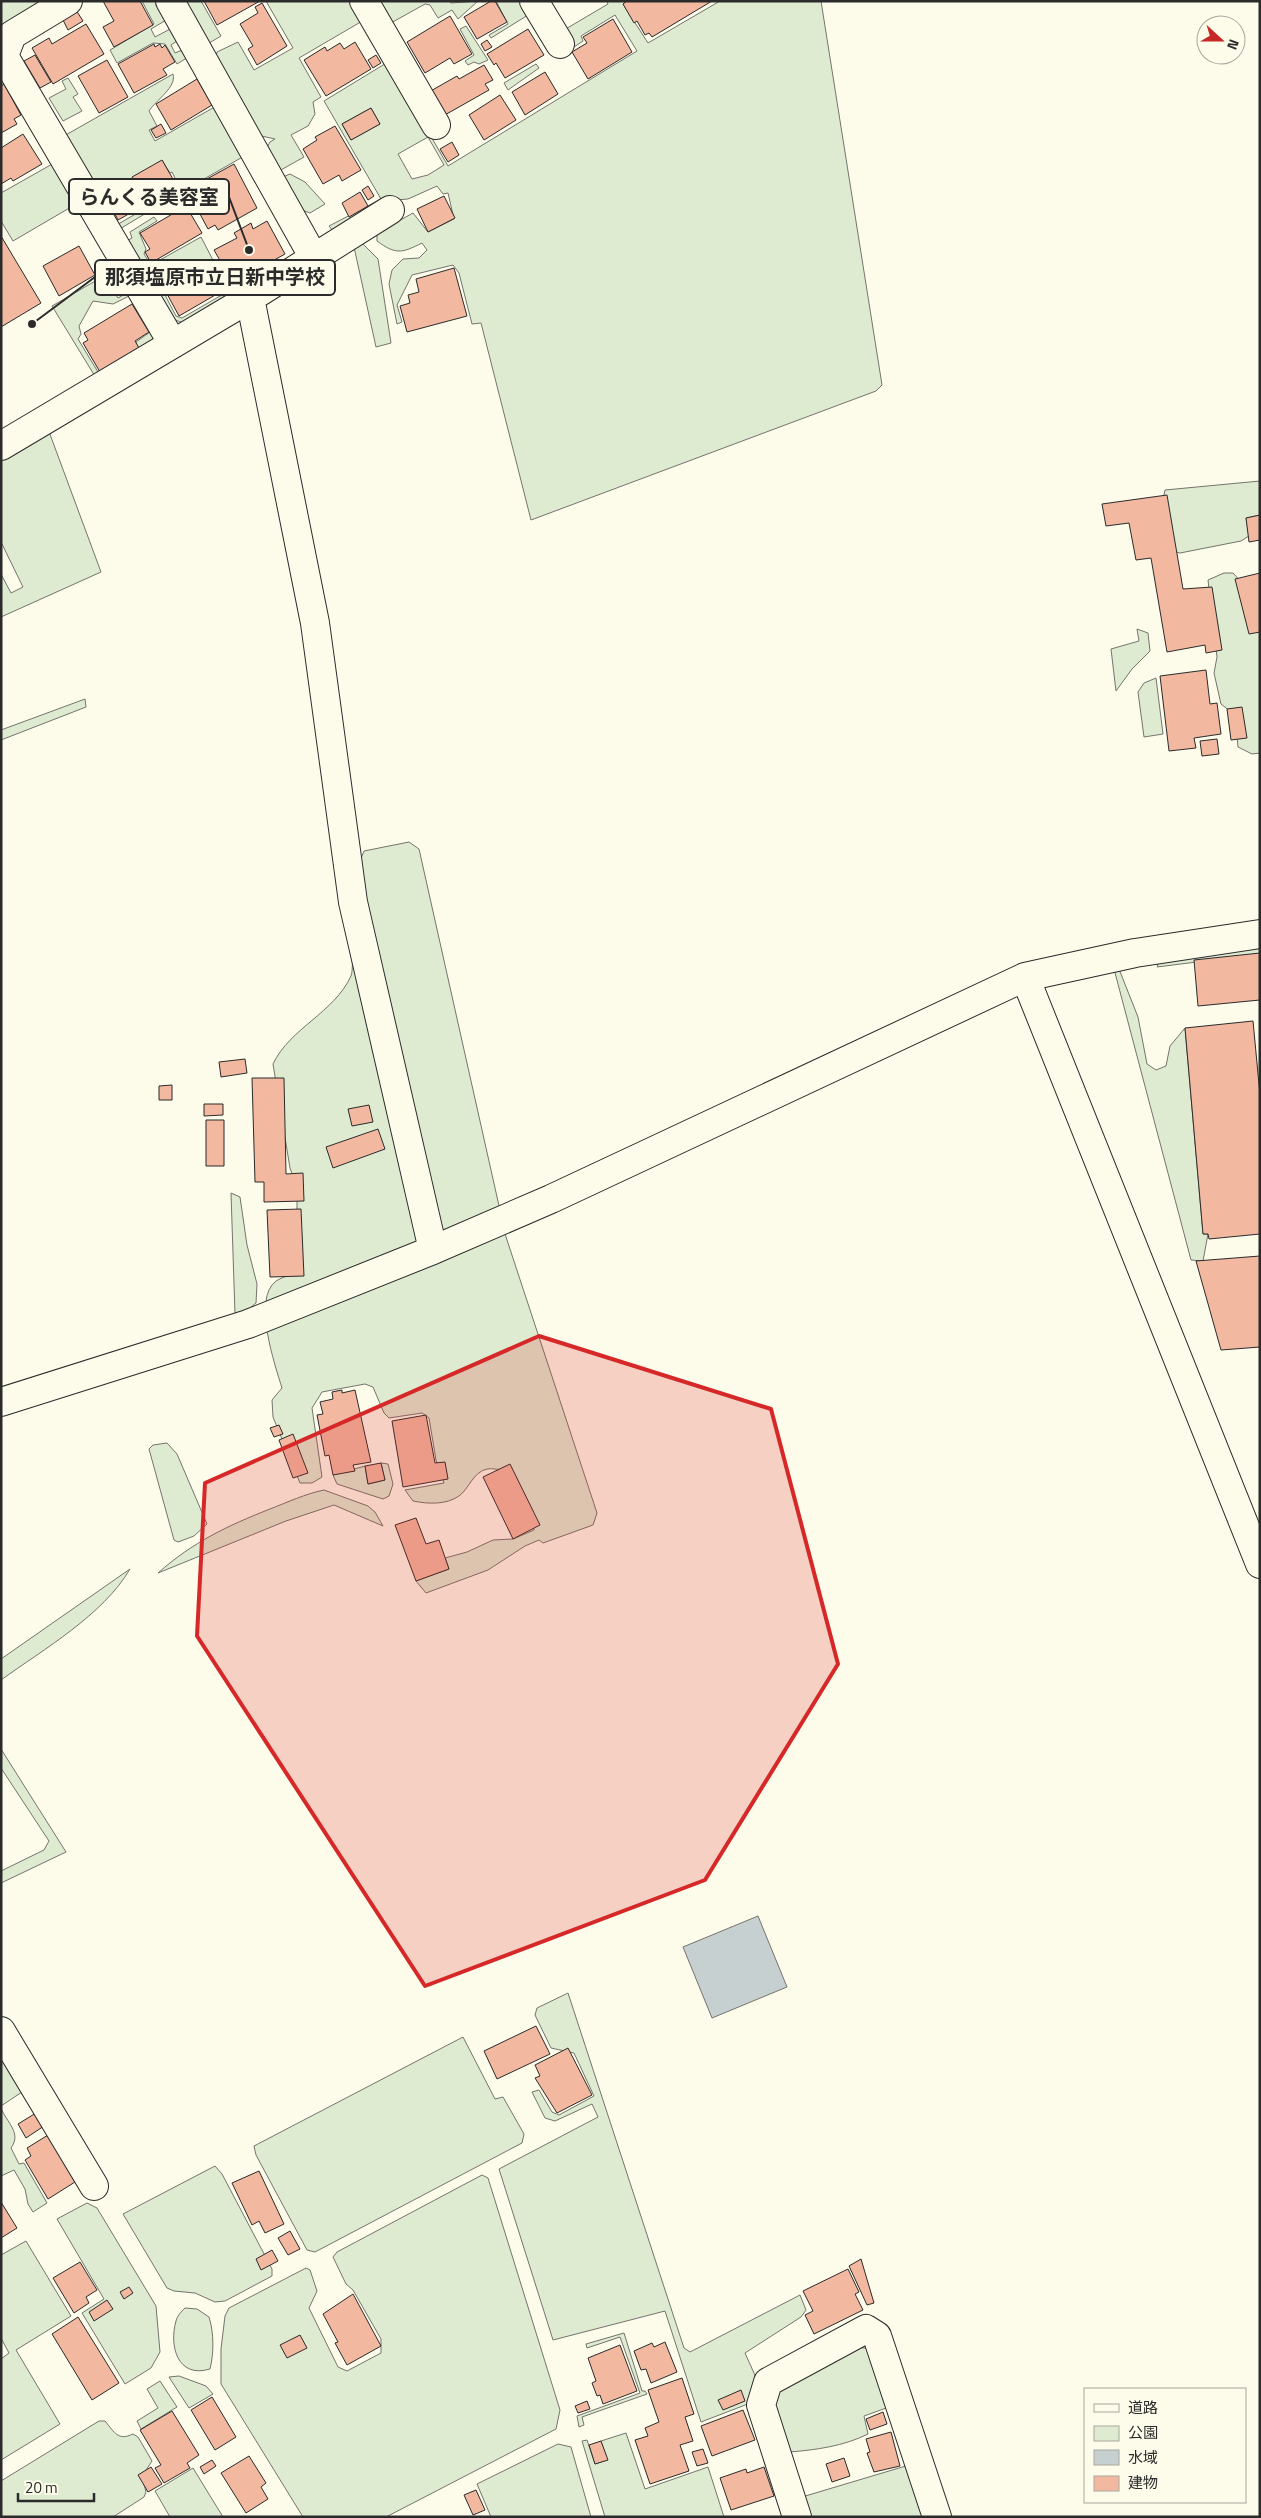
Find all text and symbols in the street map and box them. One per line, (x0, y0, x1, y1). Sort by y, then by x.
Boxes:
north arrow (1196, 15, 1246, 65)
text: N (1222, 37, 1245, 53)
callout: らんくる美容室 (69, 179, 229, 214)
text: らんくる美容室 (79, 181, 219, 212)
callout: 那須塩原市立日新中学校 (95, 260, 335, 295)
text: 那須塩原市立日新中学校 (105, 261, 325, 292)
legend (1084, 2388, 1246, 2503)
text: 道路 (1128, 2396, 1158, 2419)
text: 公園 (1128, 2421, 1158, 2444)
text: 水域 (1128, 2446, 1158, 2469)
scale bar (18, 2470, 94, 2502)
text: 建物 (1128, 2471, 1158, 2494)
text: 20 m (25, 2476, 58, 2499)

